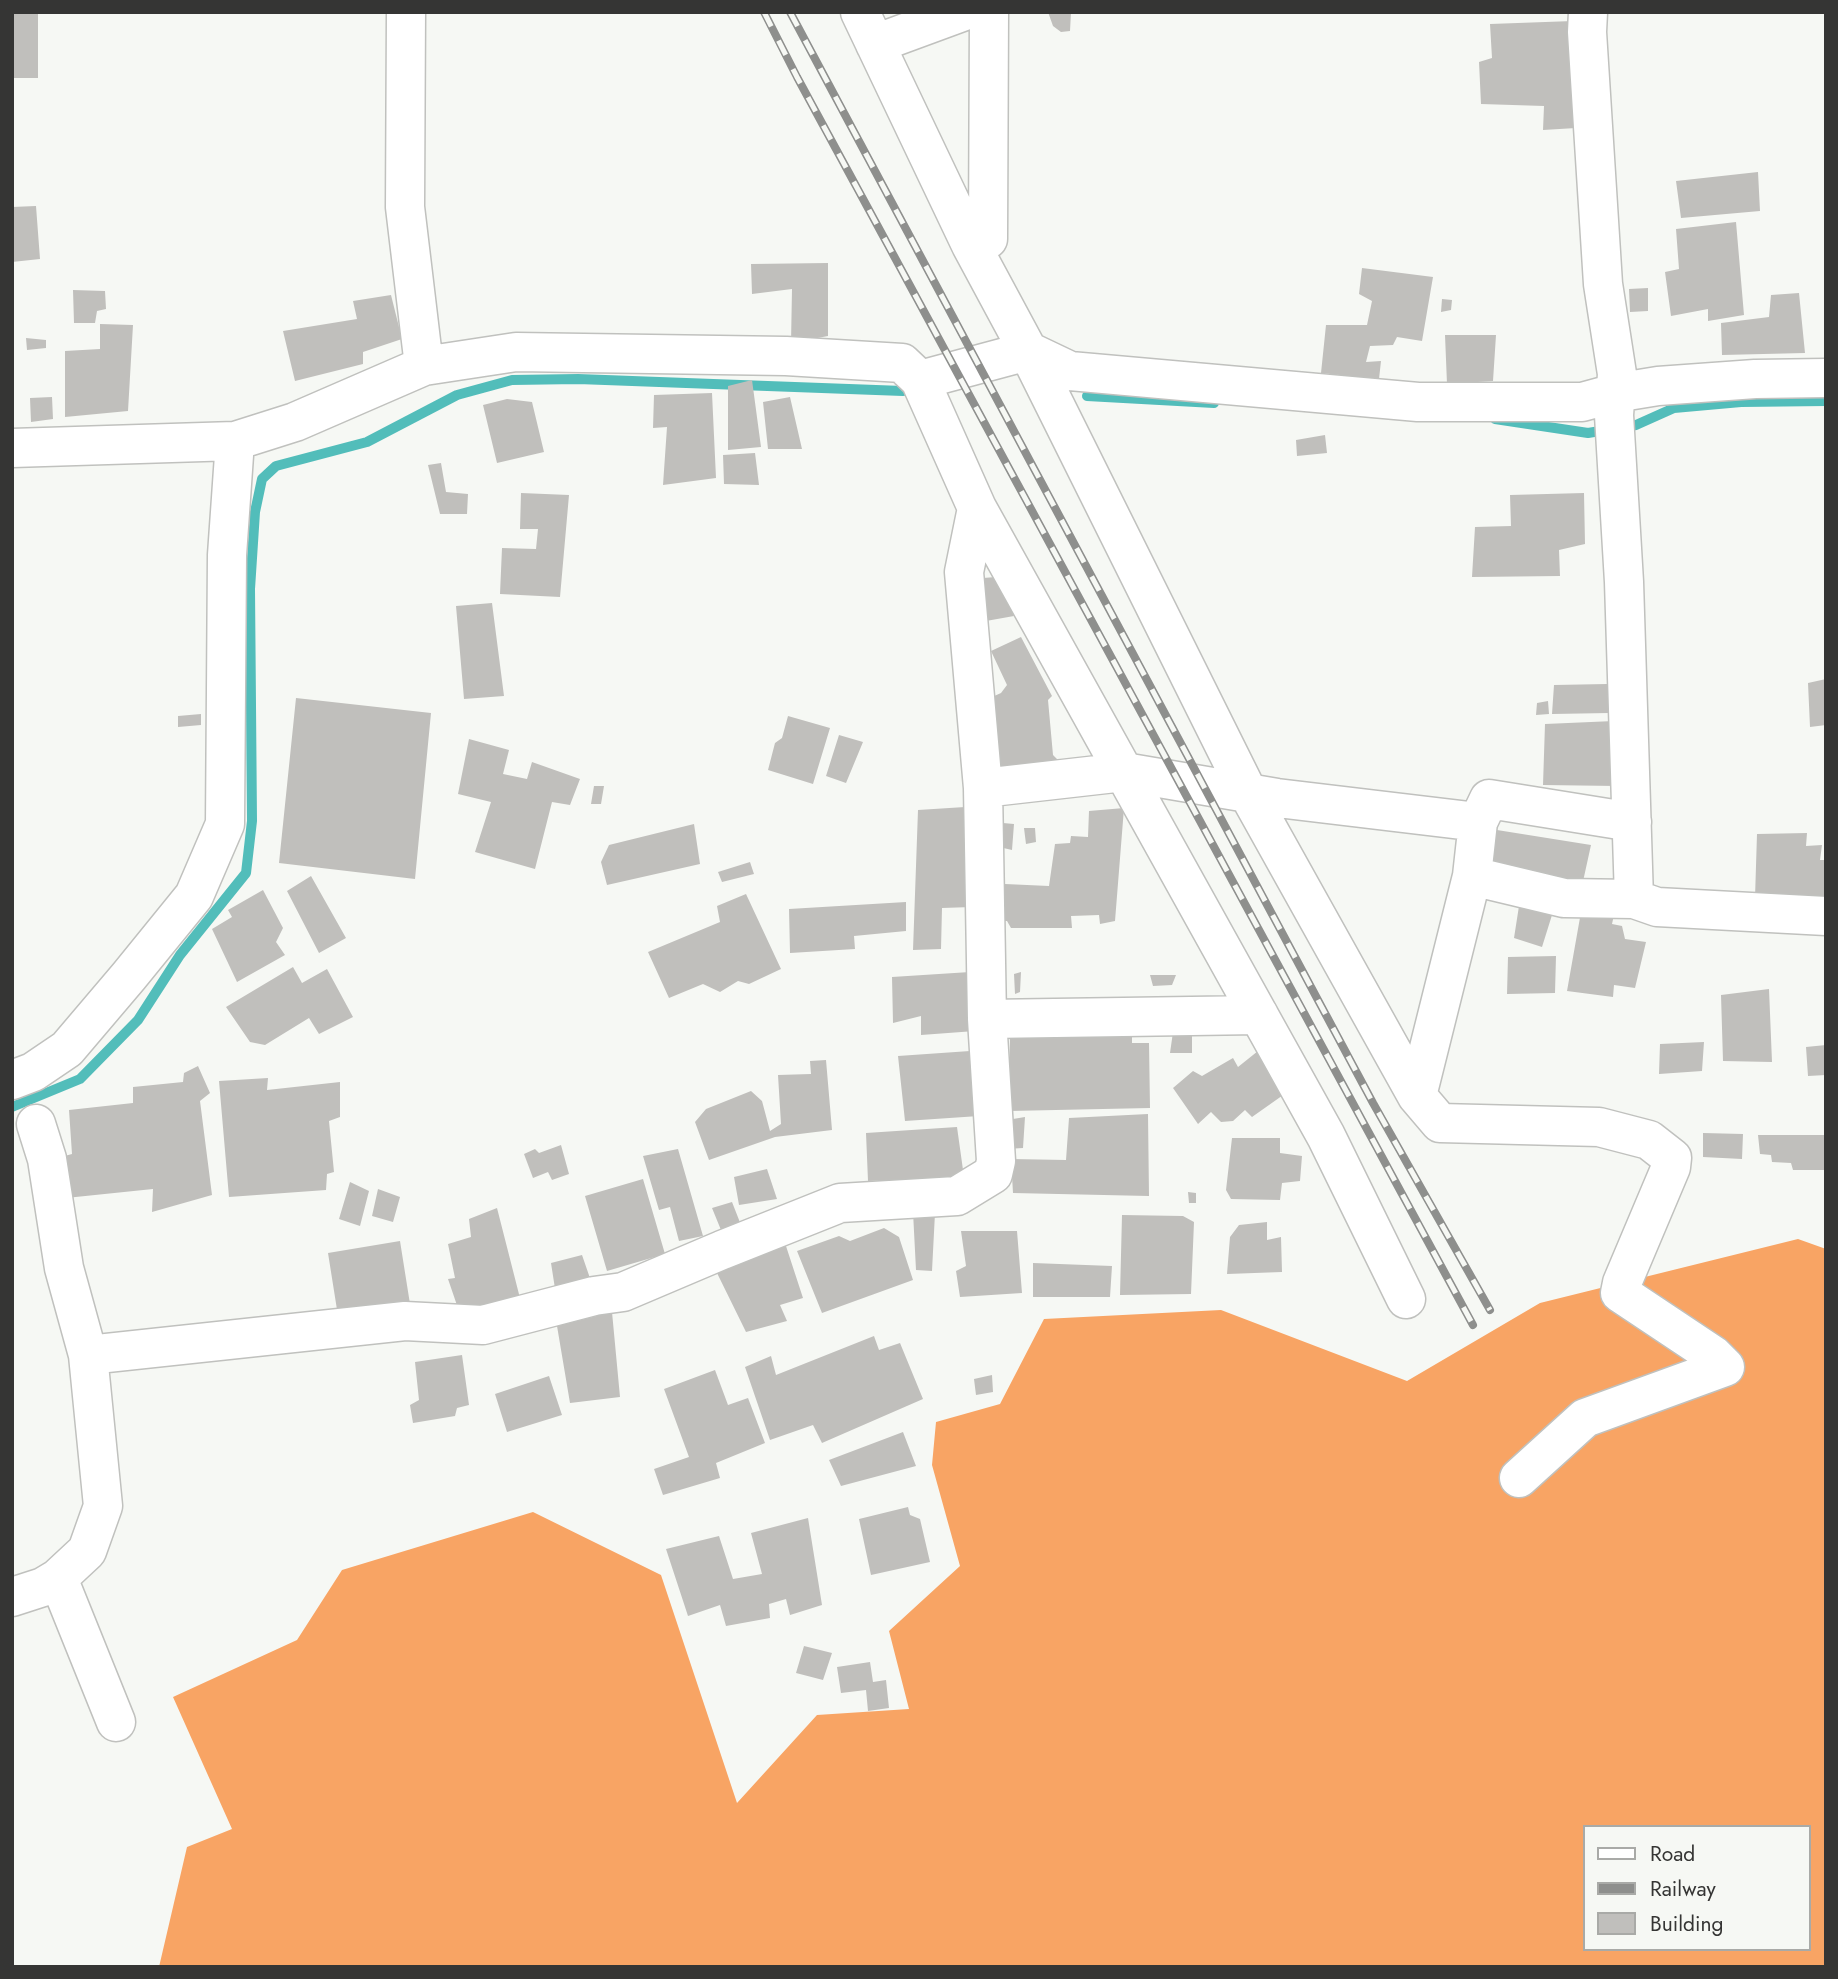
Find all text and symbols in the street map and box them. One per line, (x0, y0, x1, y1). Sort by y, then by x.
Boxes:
legend (1582, 1825, 1810, 1951)
text: Road (1650, 1839, 1695, 1869)
text: Railway (1650, 1874, 1716, 1904)
text: Building (1650, 1909, 1723, 1939)

